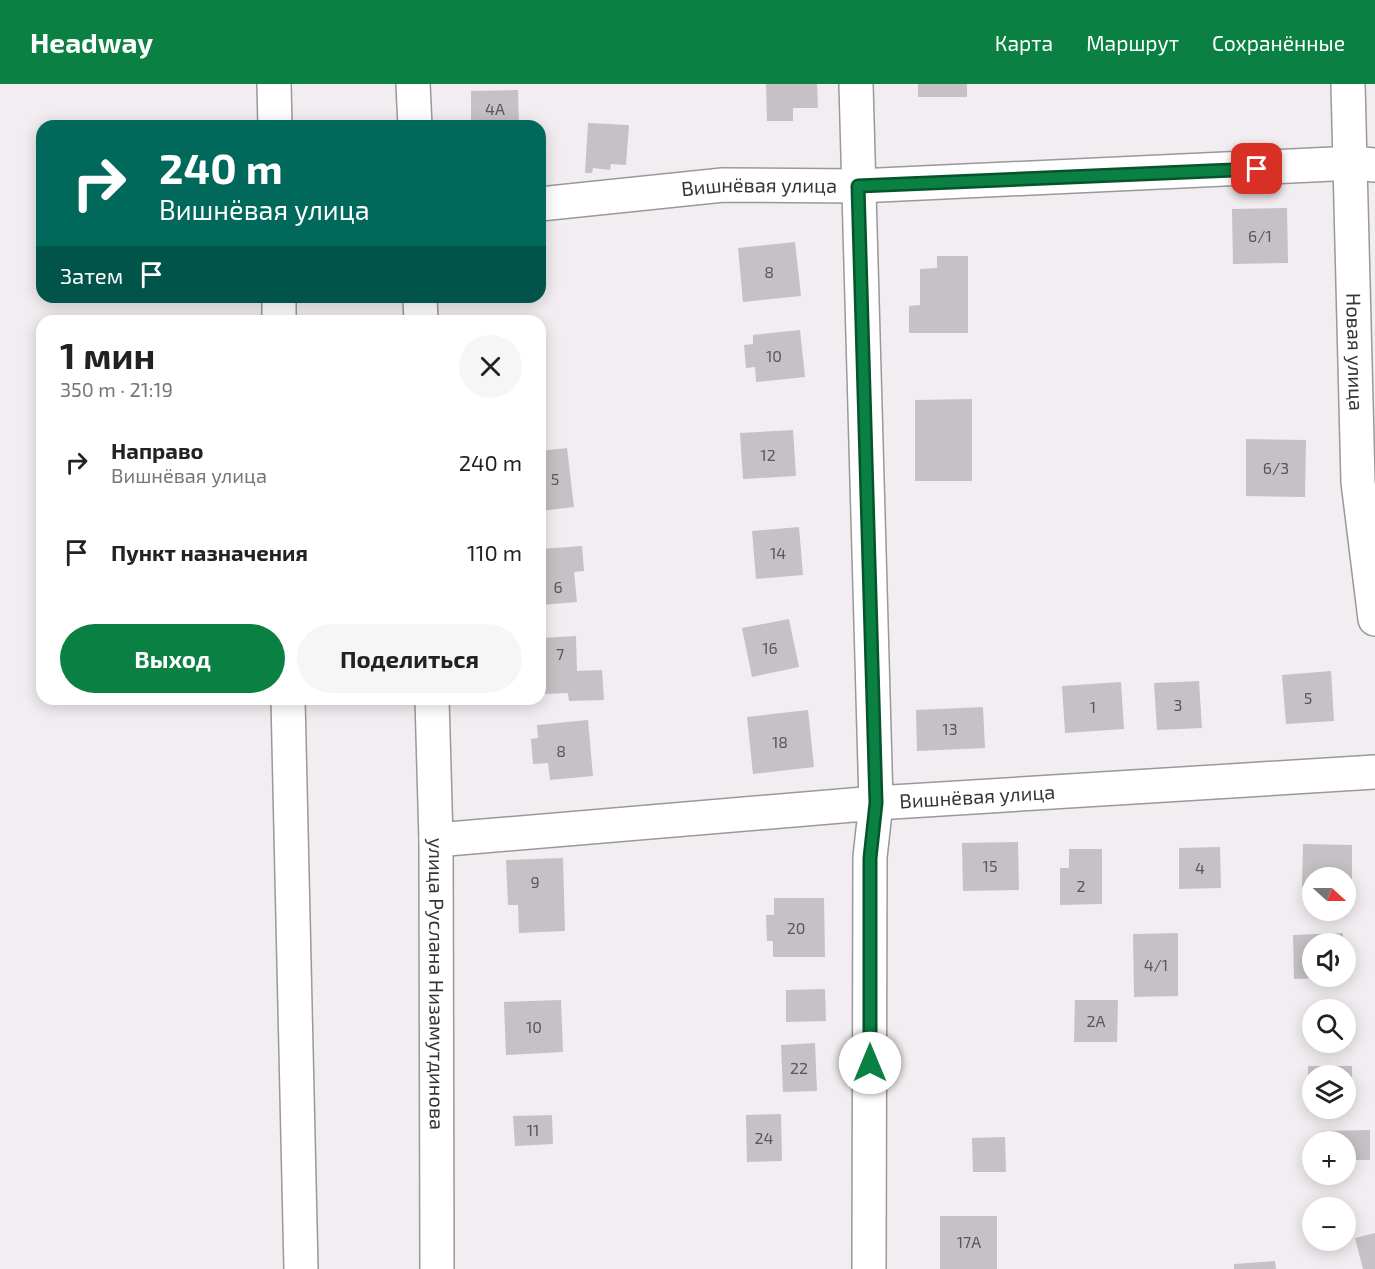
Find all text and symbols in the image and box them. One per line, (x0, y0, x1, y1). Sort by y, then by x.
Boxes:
text: Headway (30, 25, 153, 59)
text: Карта (995, 30, 1053, 55)
text: Маршрут (1086, 30, 1179, 55)
text: Сохранённые (1212, 30, 1345, 55)
house number: 4А (485, 99, 505, 118)
text: 240 m (159, 142, 283, 192)
pin (1231, 143, 1282, 194)
icon: right (60, 144, 138, 222)
icon: arrive (1240, 152, 1273, 185)
street label: Вишнёвая улица (680, 172, 837, 200)
text: Вишнёвая улица (159, 193, 370, 225)
house number: 6/1 (1248, 226, 1272, 245)
icon: arrive (135, 258, 168, 291)
text: Затем (60, 262, 123, 288)
house number: 8 (764, 262, 774, 281)
street label: Новая улица (1342, 293, 1369, 411)
text: 1 мин (60, 333, 155, 376)
button: close (459, 335, 522, 398)
house number: 10 (766, 346, 782, 365)
text: 350 m · 21:19 (60, 377, 173, 401)
text: Направо (111, 437, 204, 463)
house number: 12 (760, 445, 776, 464)
icon: right (60, 446, 93, 479)
text: 240 m (459, 449, 522, 475)
house number: 6/3 (1263, 458, 1289, 477)
text: Вишнёвая улица (111, 463, 267, 487)
house number: 5 (551, 469, 559, 488)
icon: arrive (60, 536, 93, 569)
text: Пункт назначения (111, 539, 308, 565)
text: 110 m (467, 539, 522, 565)
house number: 14 (770, 543, 786, 562)
house number: 6 (553, 577, 563, 596)
button: Выход (60, 624, 285, 693)
button: Поделиться (297, 624, 522, 693)
house number: 16 (762, 638, 778, 657)
house number: 7 (556, 644, 564, 663)
house number: 5 (1304, 688, 1312, 707)
house number: 3 (1174, 695, 1182, 714)
house number: 1 (1090, 697, 1096, 716)
house number: 13 (942, 719, 958, 738)
house number: 18 (772, 732, 788, 751)
house number: 8 (556, 741, 566, 760)
street label: Вишнёвая улица (899, 779, 1056, 813)
street label: улица Руслана Низамутдинова (424, 838, 450, 1130)
house number: 15 (983, 856, 997, 875)
house number: 4 (1195, 858, 1205, 877)
north arrow (1302, 867, 1356, 921)
map controls (1302, 867, 1356, 1251)
house number: 9 (530, 872, 540, 891)
house number: 2 (1077, 876, 1086, 895)
house number: 20 (787, 918, 805, 937)
button: sound (1302, 933, 1356, 987)
house number: 4/1 (1144, 955, 1168, 974)
button: search (1302, 999, 1356, 1053)
house number: 2А (1087, 1011, 1106, 1030)
house number: 10 (526, 1017, 542, 1036)
position arrow (838, 1031, 902, 1095)
house number: 22 (790, 1058, 808, 1077)
button: layers (1302, 1065, 1356, 1119)
house number: 11 (527, 1120, 539, 1139)
house number: 24 (755, 1128, 774, 1147)
button: + (1302, 1131, 1356, 1185)
button: − (1302, 1197, 1356, 1251)
house number: 17А (957, 1232, 981, 1251)

